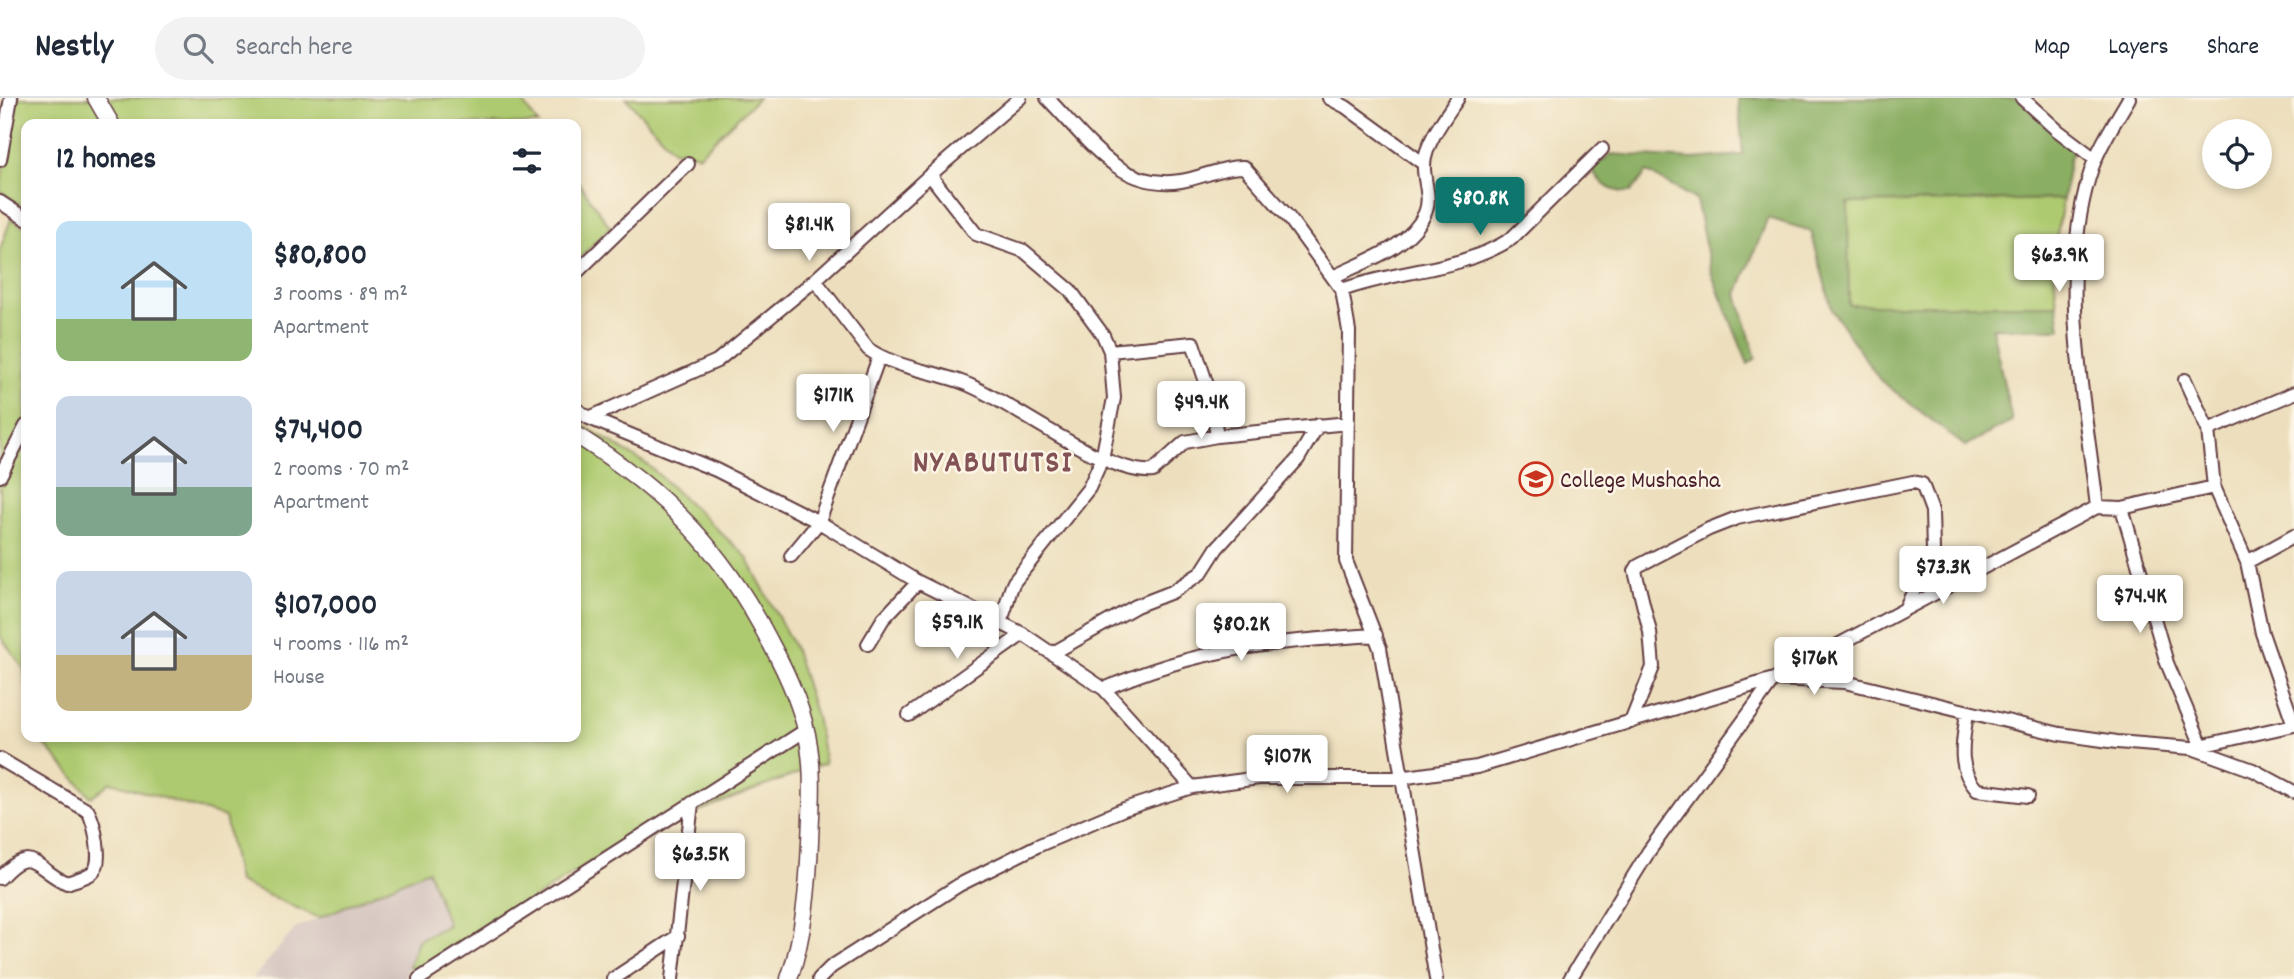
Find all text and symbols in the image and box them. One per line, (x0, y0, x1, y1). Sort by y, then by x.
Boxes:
search box (155, 17, 645, 80)
text: Nestly (35, 25, 113, 72)
icon: search (179, 29, 217, 67)
text: Search here (235, 30, 353, 67)
text: Map (2034, 31, 2070, 65)
text: Layers (2108, 31, 2169, 65)
text: Share (2207, 31, 2259, 65)
map controls (2202, 119, 2272, 189)
button: locate (2202, 119, 2272, 189)
text: 12 homes (56, 140, 156, 183)
icon: filters (508, 142, 546, 180)
pin: $80.8K (1423, 178, 1537, 237)
text: $80.8K (1451, 183, 1509, 216)
pin: $81.4K (752, 204, 866, 263)
text: $81.4K (784, 209, 834, 242)
pin: $63.9K (2002, 234, 2116, 294)
text: $80,800 (273, 236, 367, 279)
text: $63.9K (2030, 240, 2088, 273)
icon: home (112, 249, 196, 333)
text: 3 rooms · 89 m² (273, 279, 408, 312)
text: Apartment (273, 312, 369, 345)
pin: $171K (784, 374, 882, 434)
text: $171K (812, 380, 854, 413)
pin: $49.4K (1144, 382, 1258, 441)
text: $49.4K (1173, 387, 1229, 420)
text: $74,400 (273, 411, 363, 454)
icon: home (112, 424, 196, 508)
district label: NYABUTUTSI (913, 442, 1073, 488)
text: 2 rooms · 70 m² (273, 454, 409, 487)
school or university icon: College Mushasha (1517, 460, 1555, 498)
place label: College Mushasha (1560, 465, 1721, 499)
text: Apartment (273, 487, 369, 520)
pin: $73.3K (1886, 546, 2000, 606)
text: $73.3K (1915, 552, 1971, 585)
pin: $74.4K (2083, 575, 2197, 635)
text: $74.4K (2113, 581, 2167, 614)
text: $107,000 (273, 586, 377, 629)
icon: home (112, 599, 196, 683)
pin: $59.1K (900, 602, 1014, 661)
pin: $80.2K (1184, 603, 1298, 663)
text: $59.1K (931, 607, 983, 640)
text: $80.2K (1212, 609, 1270, 642)
text: 4 rooms · 116 m² (273, 629, 409, 662)
pin: $176K (1765, 638, 1863, 697)
text: $176K (1790, 643, 1838, 676)
text: House (273, 662, 325, 695)
pin: $107K (1238, 736, 1336, 795)
text: $107K (1263, 741, 1311, 774)
pin: $63.5K (643, 834, 757, 893)
text: $63.5K (671, 839, 729, 872)

